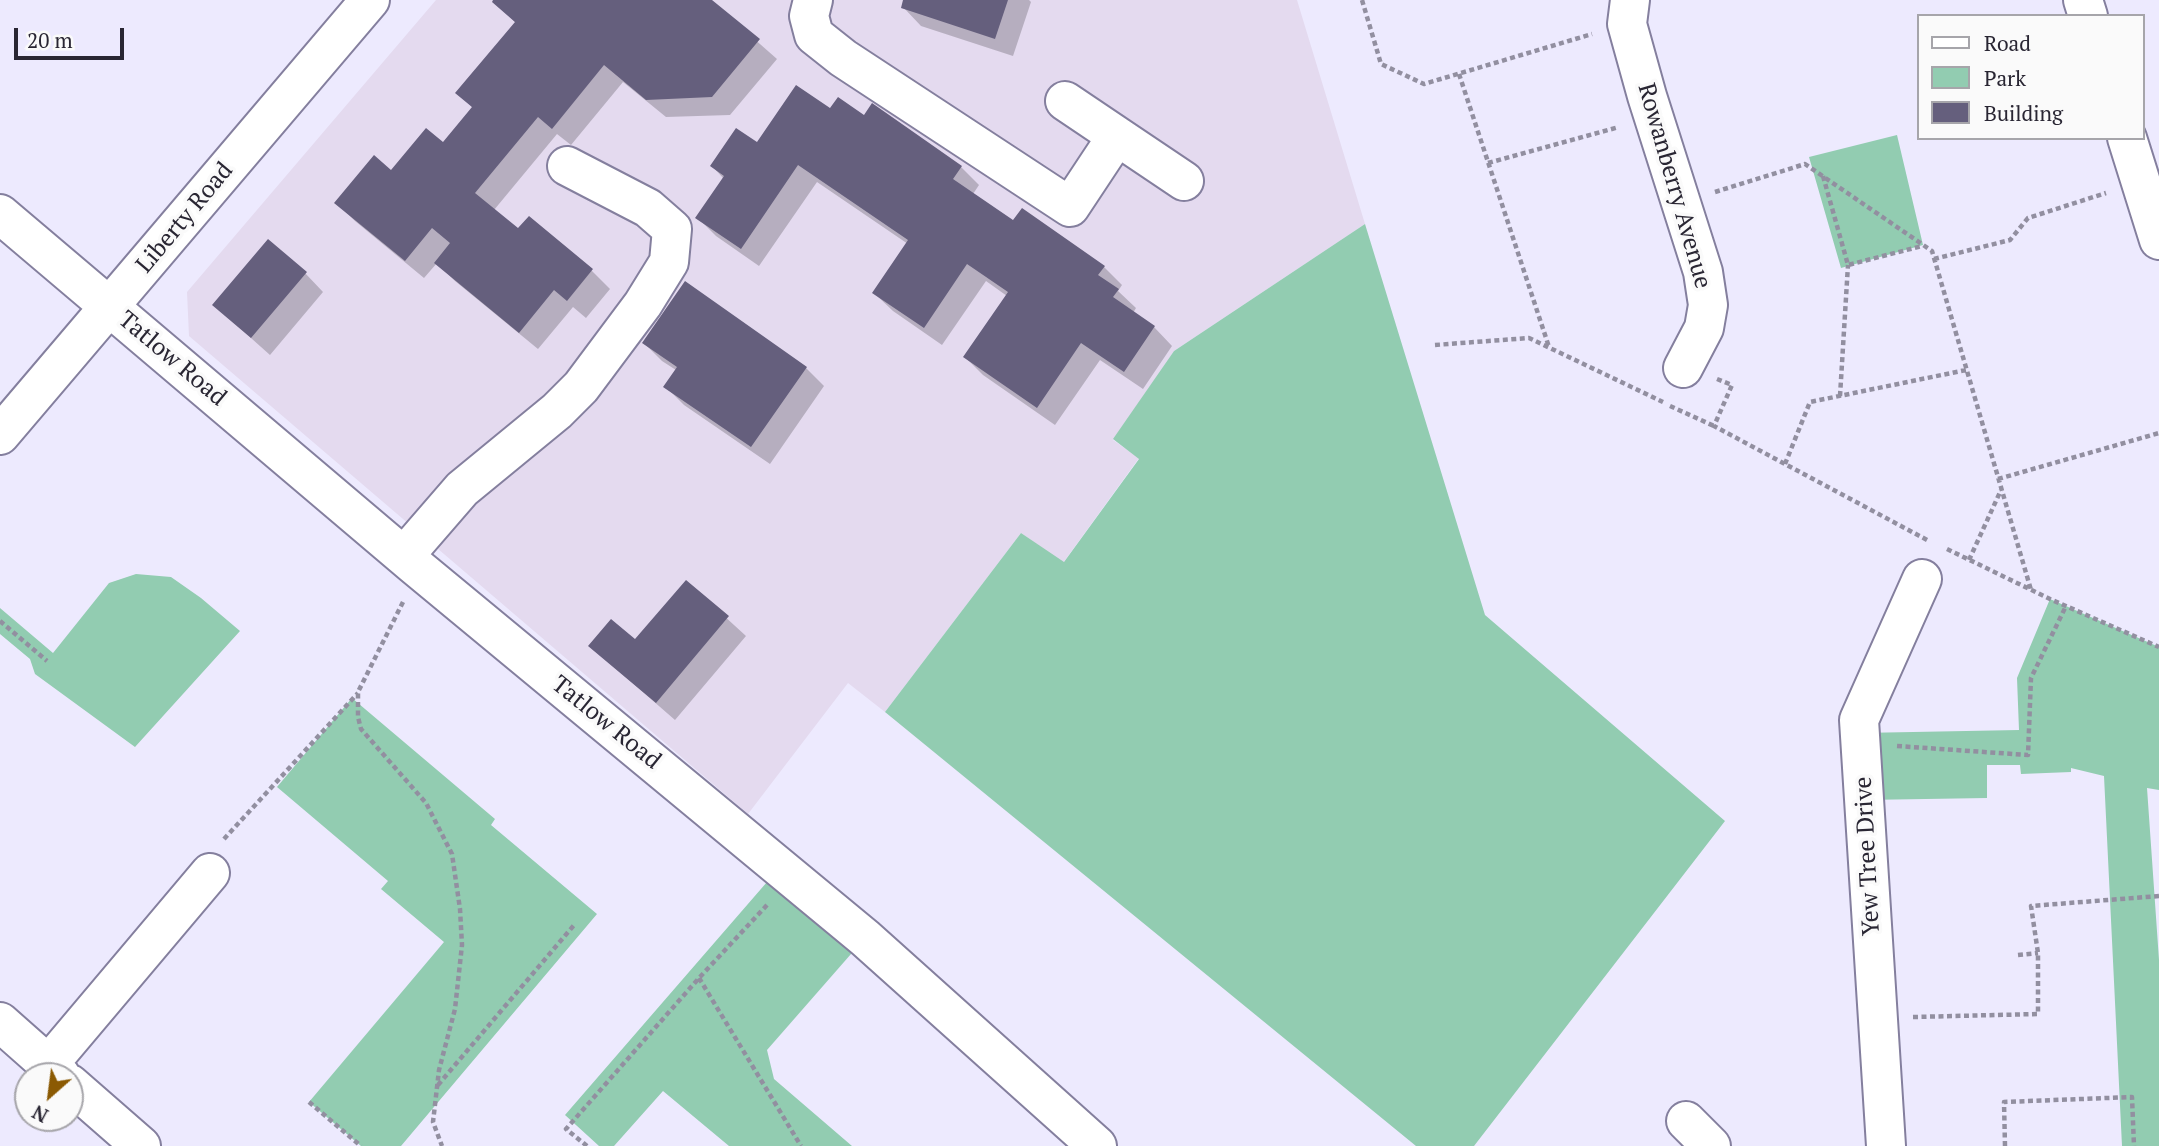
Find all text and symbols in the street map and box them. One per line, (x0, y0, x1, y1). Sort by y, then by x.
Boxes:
scale bar (18, 14, 128, 58)
legend (1918, 14, 2145, 140)
text: 20 m (27, 26, 73, 54)
text: Road (1984, 29, 2031, 57)
text: Park (1984, 64, 2026, 92)
street label: Rowanberry Avenue (1631, 80, 1717, 292)
text: Building (1984, 99, 2063, 127)
street label: Liberty Road (131, 157, 239, 279)
street label: Tatlow Road (112, 305, 232, 413)
street label: Tatlow Road (546, 670, 666, 776)
street label: Yew Tree Drive (1849, 776, 1887, 936)
north arrow (14, 1062, 84, 1132)
text: N (28, 1100, 52, 1129)

